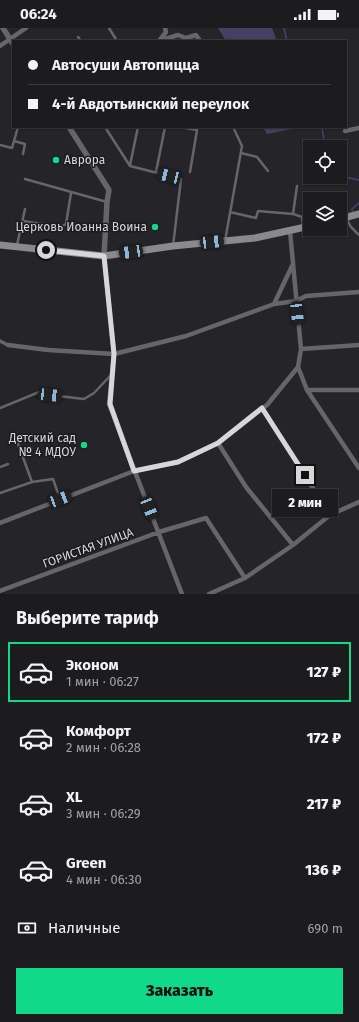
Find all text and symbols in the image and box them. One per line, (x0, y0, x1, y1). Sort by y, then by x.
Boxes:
text: 06:24 (20, 5, 57, 23)
text: Автосуши Автопицца (52, 56, 200, 74)
text: 4-й Авдотьинский переулок (52, 95, 249, 113)
map controls (303, 140, 347, 236)
button: locate (303, 140, 347, 184)
place label: Аврора (64, 153, 105, 167)
marker: Аврора (51, 155, 61, 165)
car (156, 167, 182, 185)
button: layers (303, 192, 347, 236)
place label: Церковь Иоанна Воина (15, 220, 147, 234)
marker: Церковь Иоанна Воина (150, 222, 160, 232)
car (199, 235, 225, 249)
route start (37, 241, 55, 259)
car (118, 244, 144, 260)
car (290, 300, 304, 326)
car (37, 388, 63, 402)
place label: Детский сад № 4 МДОУ (8, 431, 77, 459)
marker: Детский сад № 4 МДОУ (79, 440, 89, 450)
route end (296, 466, 314, 484)
car (47, 489, 73, 509)
callout: 2 мин (272, 489, 338, 517)
car (139, 495, 159, 521)
text: 2 мин (288, 495, 322, 510)
street label: ГОРИСТАЯ УЛИЦА (41, 525, 135, 571)
text: Выберите тариф (16, 607, 159, 629)
icon: car (18, 654, 54, 690)
text: Эконом (66, 656, 119, 674)
text: 127 ₽ (307, 663, 341, 681)
text: 1 мин · 06:27 (66, 674, 139, 689)
icon: car (18, 720, 54, 756)
text: Комфорт (66, 722, 131, 740)
text: 172 ₽ (307, 729, 341, 747)
text: 2 мин · 06:28 (66, 740, 141, 755)
icon: car (18, 786, 54, 822)
text: XL (66, 788, 82, 806)
text: 217 ₽ (307, 795, 341, 813)
text: 3 мин · 06:29 (66, 806, 141, 821)
icon: car (18, 852, 54, 888)
text: Green (66, 854, 106, 872)
text: 136 ₽ (305, 861, 341, 879)
text: 4 мин · 06:30 (66, 872, 142, 887)
icon: cash (16, 917, 38, 939)
text: Наличные (48, 919, 120, 937)
text: 690 m (308, 921, 343, 936)
button: Заказать (16, 968, 343, 1014)

